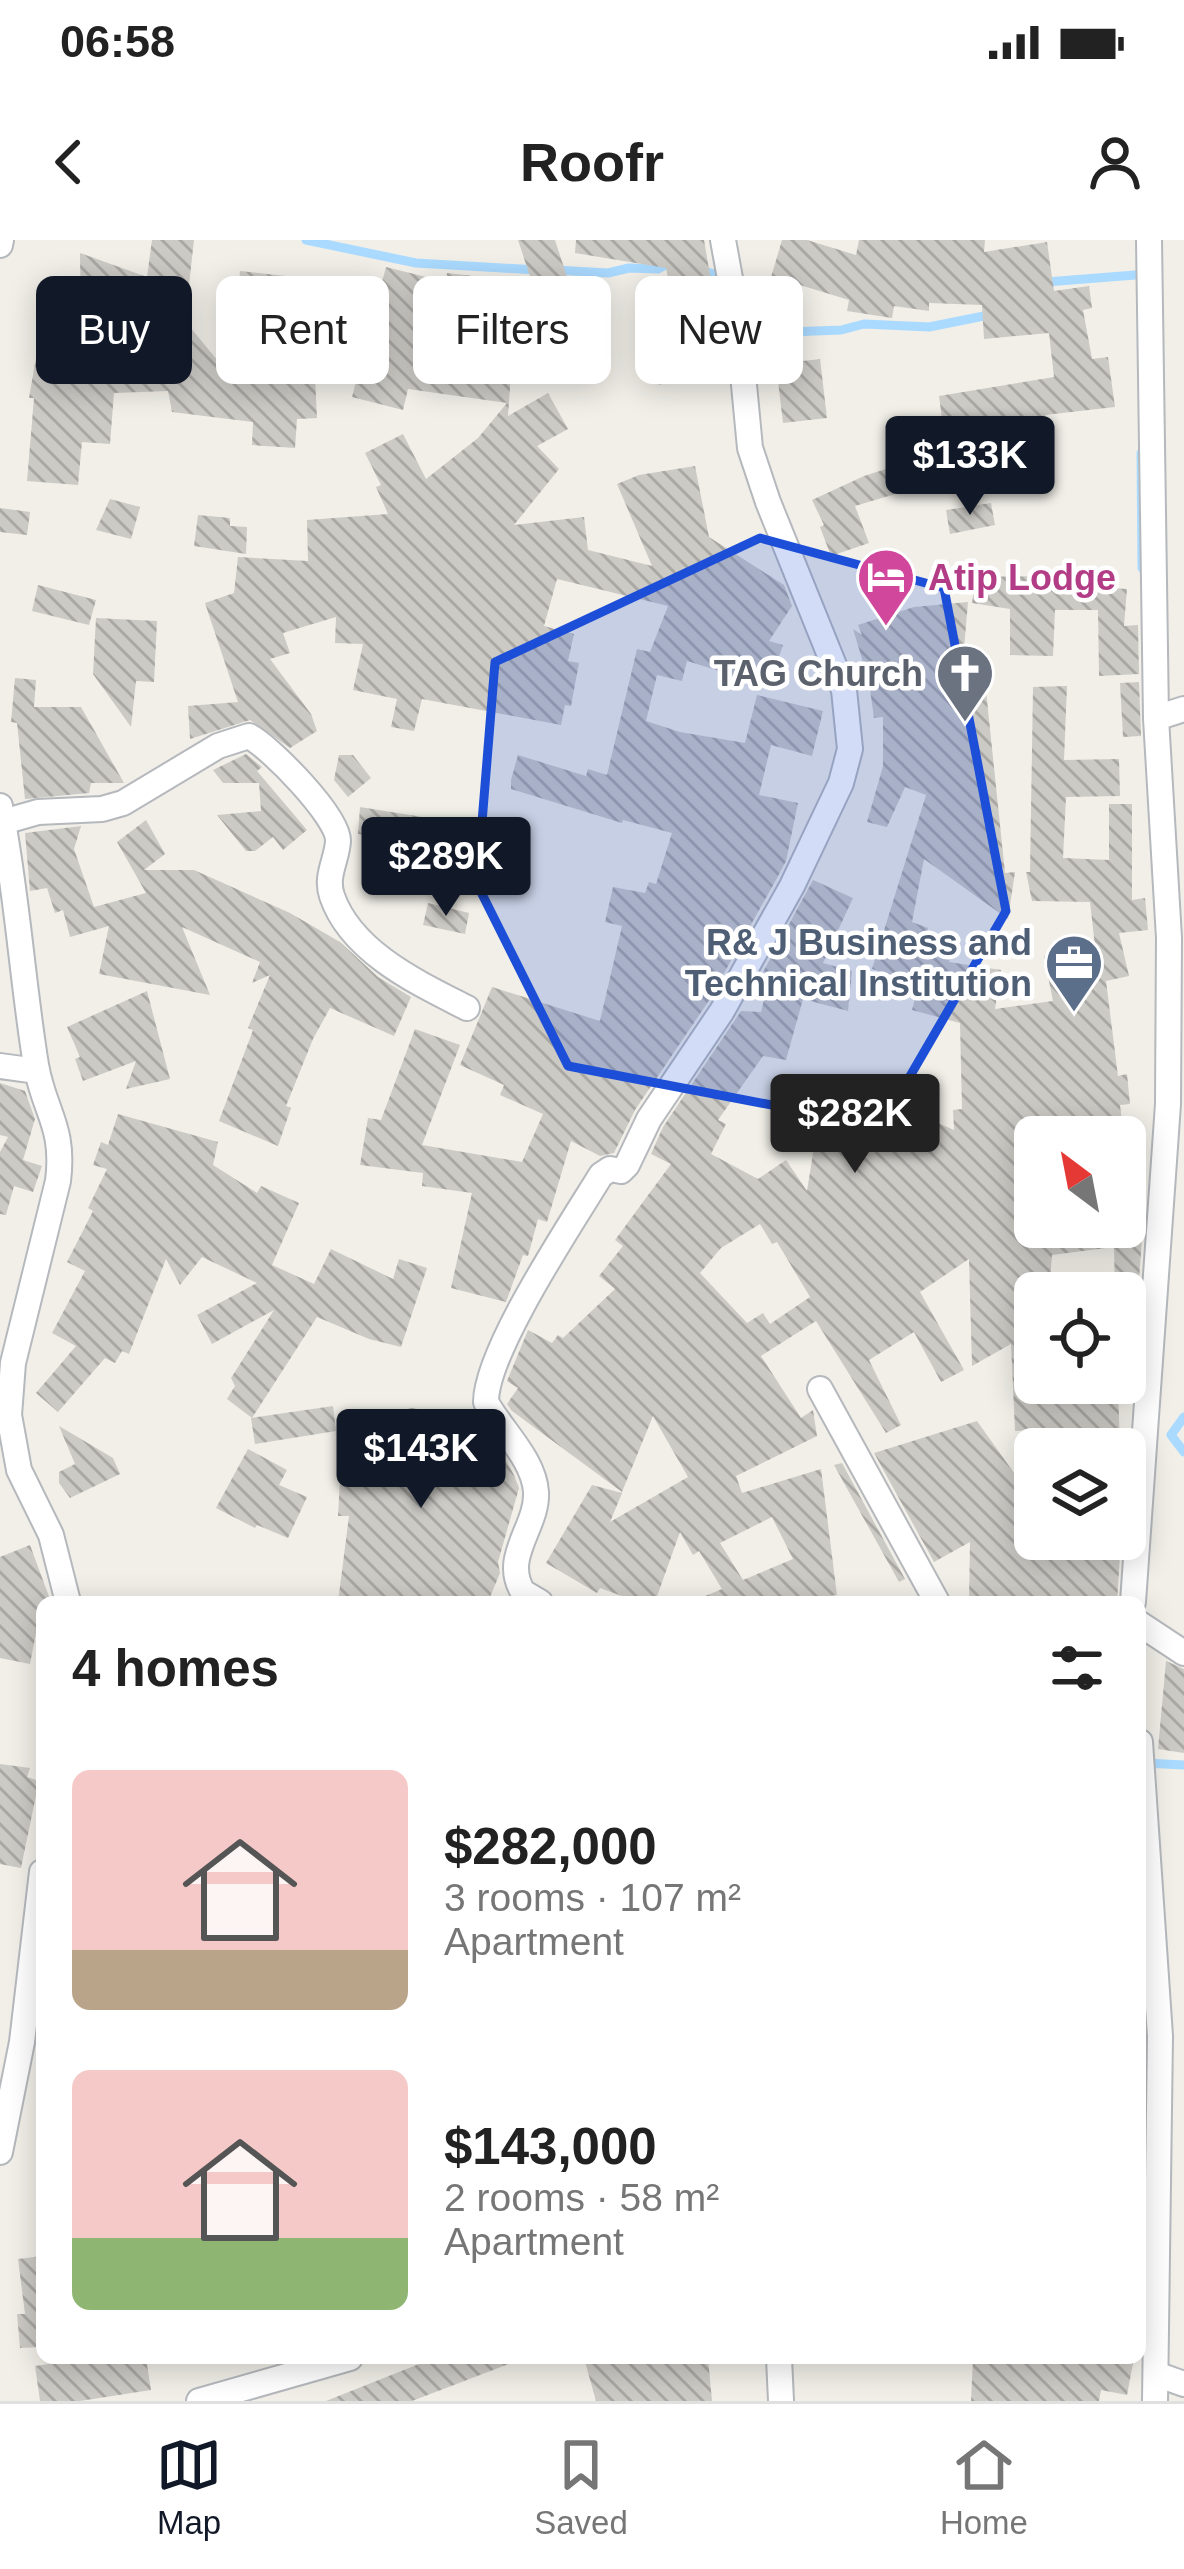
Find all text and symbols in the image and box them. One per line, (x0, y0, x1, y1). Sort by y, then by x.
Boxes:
text: 06:58 (60, 16, 175, 67)
icon: back (36, 129, 102, 195)
icon: person (1082, 129, 1148, 195)
text: Roofr (520, 132, 664, 192)
chip: Buy (36, 276, 192, 384)
chip: Rent (216, 276, 389, 384)
chip: Filters (413, 276, 611, 384)
chip: New (635, 276, 803, 384)
pin: $133K (886, 416, 1054, 518)
text: $133K (913, 433, 1027, 476)
hotel icon: Atip Lodge (855, 546, 917, 628)
place label: Atip Lodge (928, 557, 1116, 598)
church icon: TAG Church (934, 642, 996, 724)
place label: TAG Church (714, 653, 923, 694)
pin: $289K (362, 817, 530, 919)
text: $289K (389, 834, 503, 877)
place label: R& J Business and Technical Institution (685, 922, 1032, 1004)
office icon: R& J Business and Technical Institution (1043, 932, 1105, 1014)
pin: $282K (771, 1074, 939, 1176)
text: $282K (798, 1091, 912, 1134)
north arrow (1014, 1116, 1146, 1248)
map controls (1014, 1116, 1146, 1560)
button: locate (1014, 1272, 1146, 1404)
pin: $143K (337, 1409, 505, 1511)
text: $143K (364, 1426, 478, 1469)
button: layers (1014, 1428, 1146, 1560)
icon: filters (1044, 1635, 1110, 1701)
text: 4 homes (72, 1640, 279, 1697)
icon: home (168, 1818, 312, 1962)
text: $282,000 (444, 1818, 657, 1875)
text: 3 rooms · 107 m² (444, 1876, 741, 1919)
text: Apartment (444, 1920, 624, 1963)
icon: home (168, 2118, 312, 2262)
text: $143,000 (444, 2118, 657, 2175)
text: 2 rooms · 58 m² (444, 2176, 719, 2219)
text: Apartment (444, 2220, 624, 2263)
tab: Map (156, 2432, 222, 2542)
tab: Saved (534, 2432, 628, 2542)
tab: Home (940, 2432, 1028, 2542)

